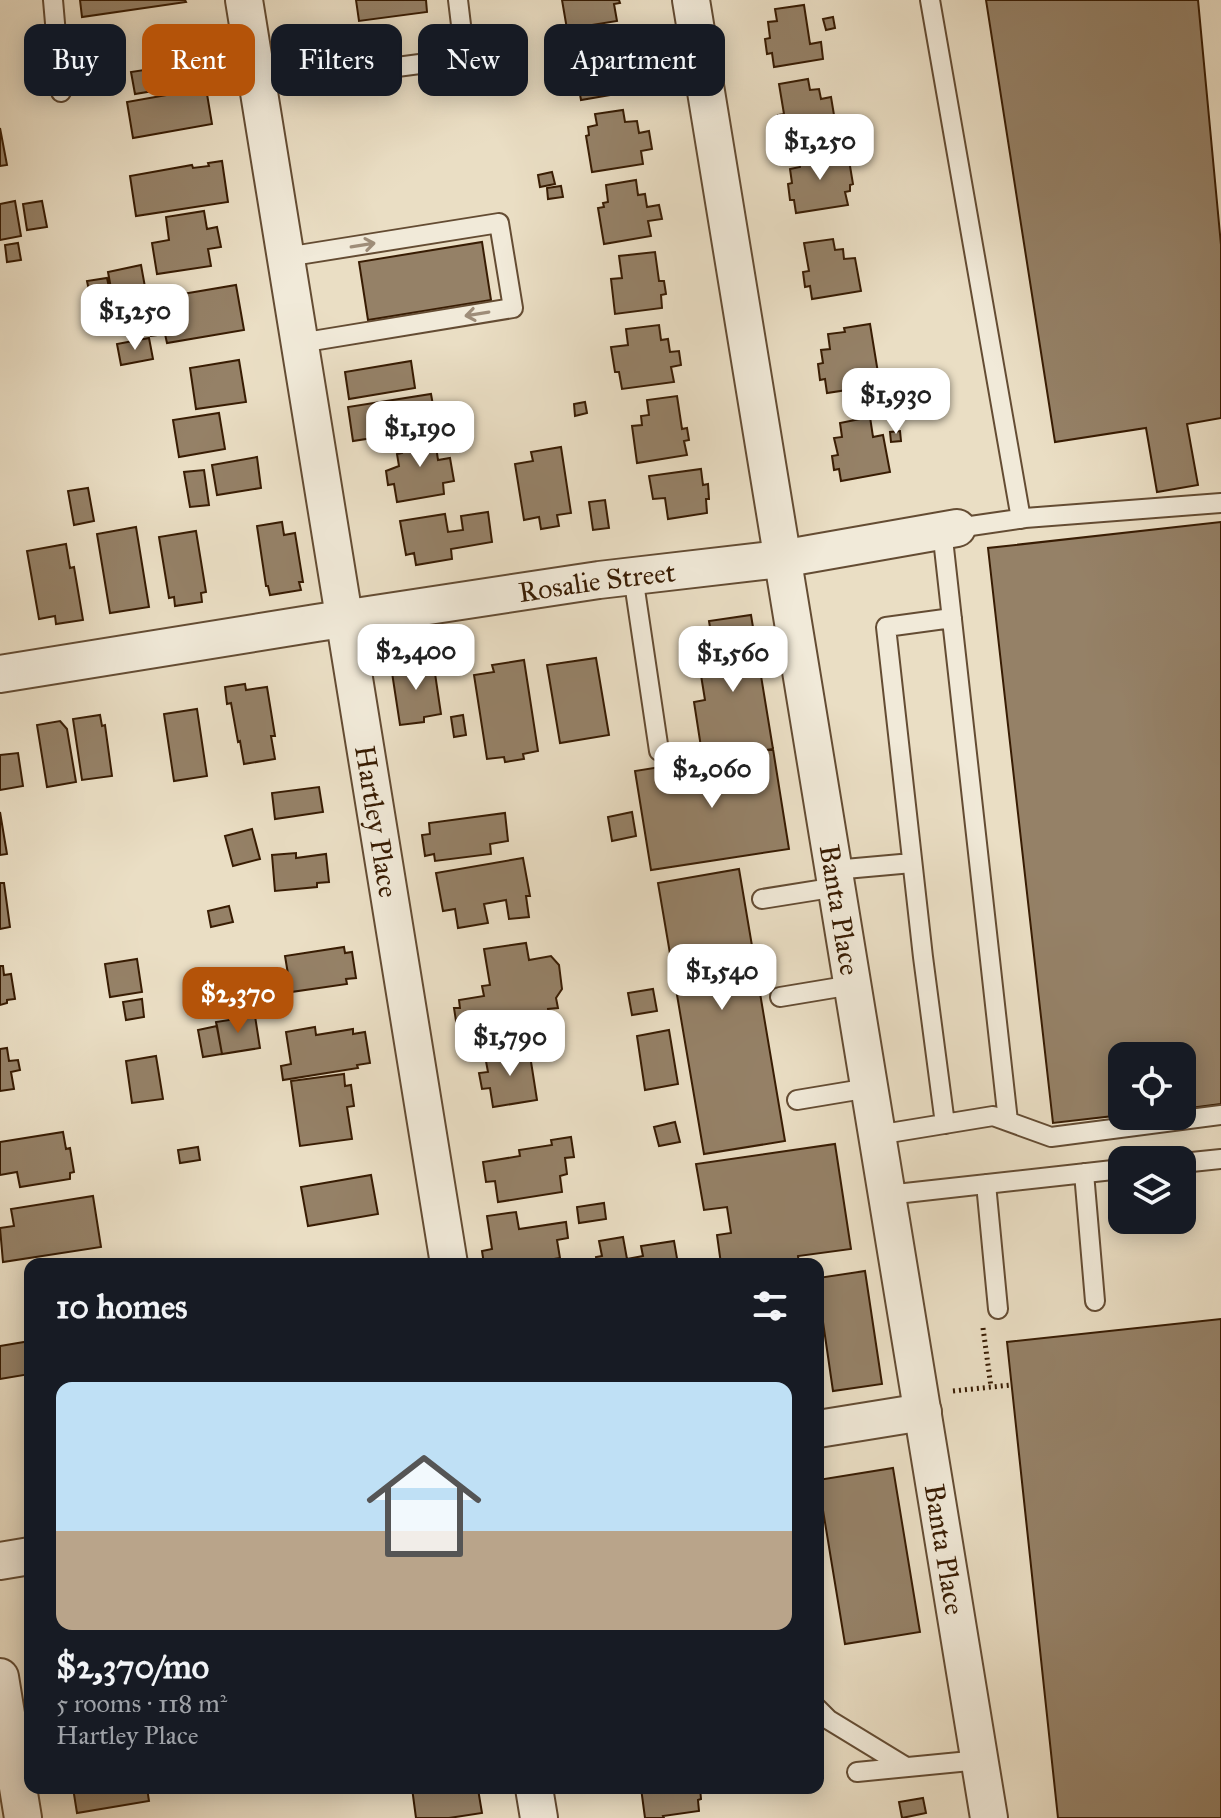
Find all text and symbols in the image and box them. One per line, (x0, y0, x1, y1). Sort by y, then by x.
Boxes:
chip: Buy (24, 24, 126, 96)
chip: Rent (142, 24, 255, 96)
chip: Filters (271, 24, 402, 96)
chip: New (418, 24, 528, 96)
chip: Apartment (544, 24, 725, 96)
pin: $1,250 (755, 114, 885, 182)
text: $1,250 (784, 124, 856, 156)
one-way arrow (350, 237, 375, 252)
pin: $1,250 (70, 284, 200, 352)
text: $1,250 (99, 294, 171, 326)
one-way arrow (465, 307, 490, 322)
pin: $1,930 (831, 368, 961, 436)
text: $1,930 (860, 378, 932, 410)
pin: $1,190 (355, 401, 485, 469)
text: $1,190 (384, 411, 456, 443)
street label: Rosalie Street (516, 554, 677, 610)
pin: $2,400 (351, 624, 481, 692)
pin: $1,560 (668, 626, 798, 694)
text: $2,400 (376, 634, 456, 666)
text: $1,560 (697, 636, 769, 668)
pin: $2,060 (647, 742, 777, 810)
street label: Hartley Place (347, 743, 406, 900)
text: $2,060 (672, 752, 752, 784)
street label: Banta Place (812, 842, 868, 978)
pin: $1,540 (657, 944, 787, 1012)
text: $1,540 (685, 954, 759, 986)
pin: $2,370 (173, 967, 303, 1035)
text: $2,370 (200, 977, 276, 1009)
pin: $1,790 (445, 1010, 575, 1078)
text: $1,790 (473, 1020, 547, 1052)
map controls (1108, 1042, 1196, 1234)
button: locate (1108, 1042, 1196, 1130)
button: layers (1108, 1146, 1196, 1234)
icon: filters (748, 1284, 792, 1328)
text: 10 homes (56, 1286, 187, 1327)
icon: home (352, 1434, 496, 1578)
street label: Banta Place (917, 1481, 972, 1617)
text: $2,370/mo (56, 1646, 209, 1687)
text: 5 rooms · 118 m² (56, 1687, 227, 1719)
text: Hartley Place (56, 1719, 199, 1751)

